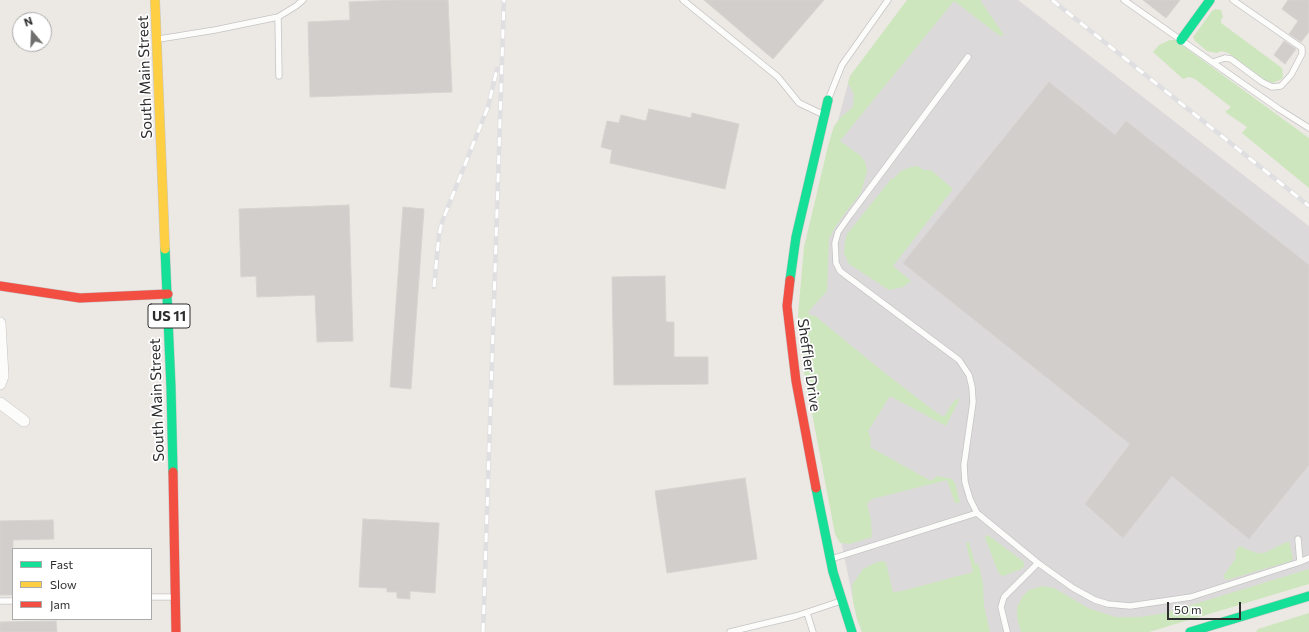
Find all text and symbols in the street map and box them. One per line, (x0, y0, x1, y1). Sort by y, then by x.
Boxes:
north arrow (12, 12, 52, 52)
text: N (22, 14, 34, 29)
street label: South Main Street (134, 15, 156, 139)
road number: US 11 (148, 304, 190, 328)
street label: Sheffler Drive (794, 317, 824, 413)
street label: South Main Street (146, 338, 168, 462)
legend (12, 548, 152, 620)
text: Fast (50, 557, 73, 571)
text: Slow (50, 577, 77, 591)
scale bar (1169, 594, 1243, 620)
text: Jam (50, 597, 70, 611)
text: 50 m (1174, 602, 1202, 616)

